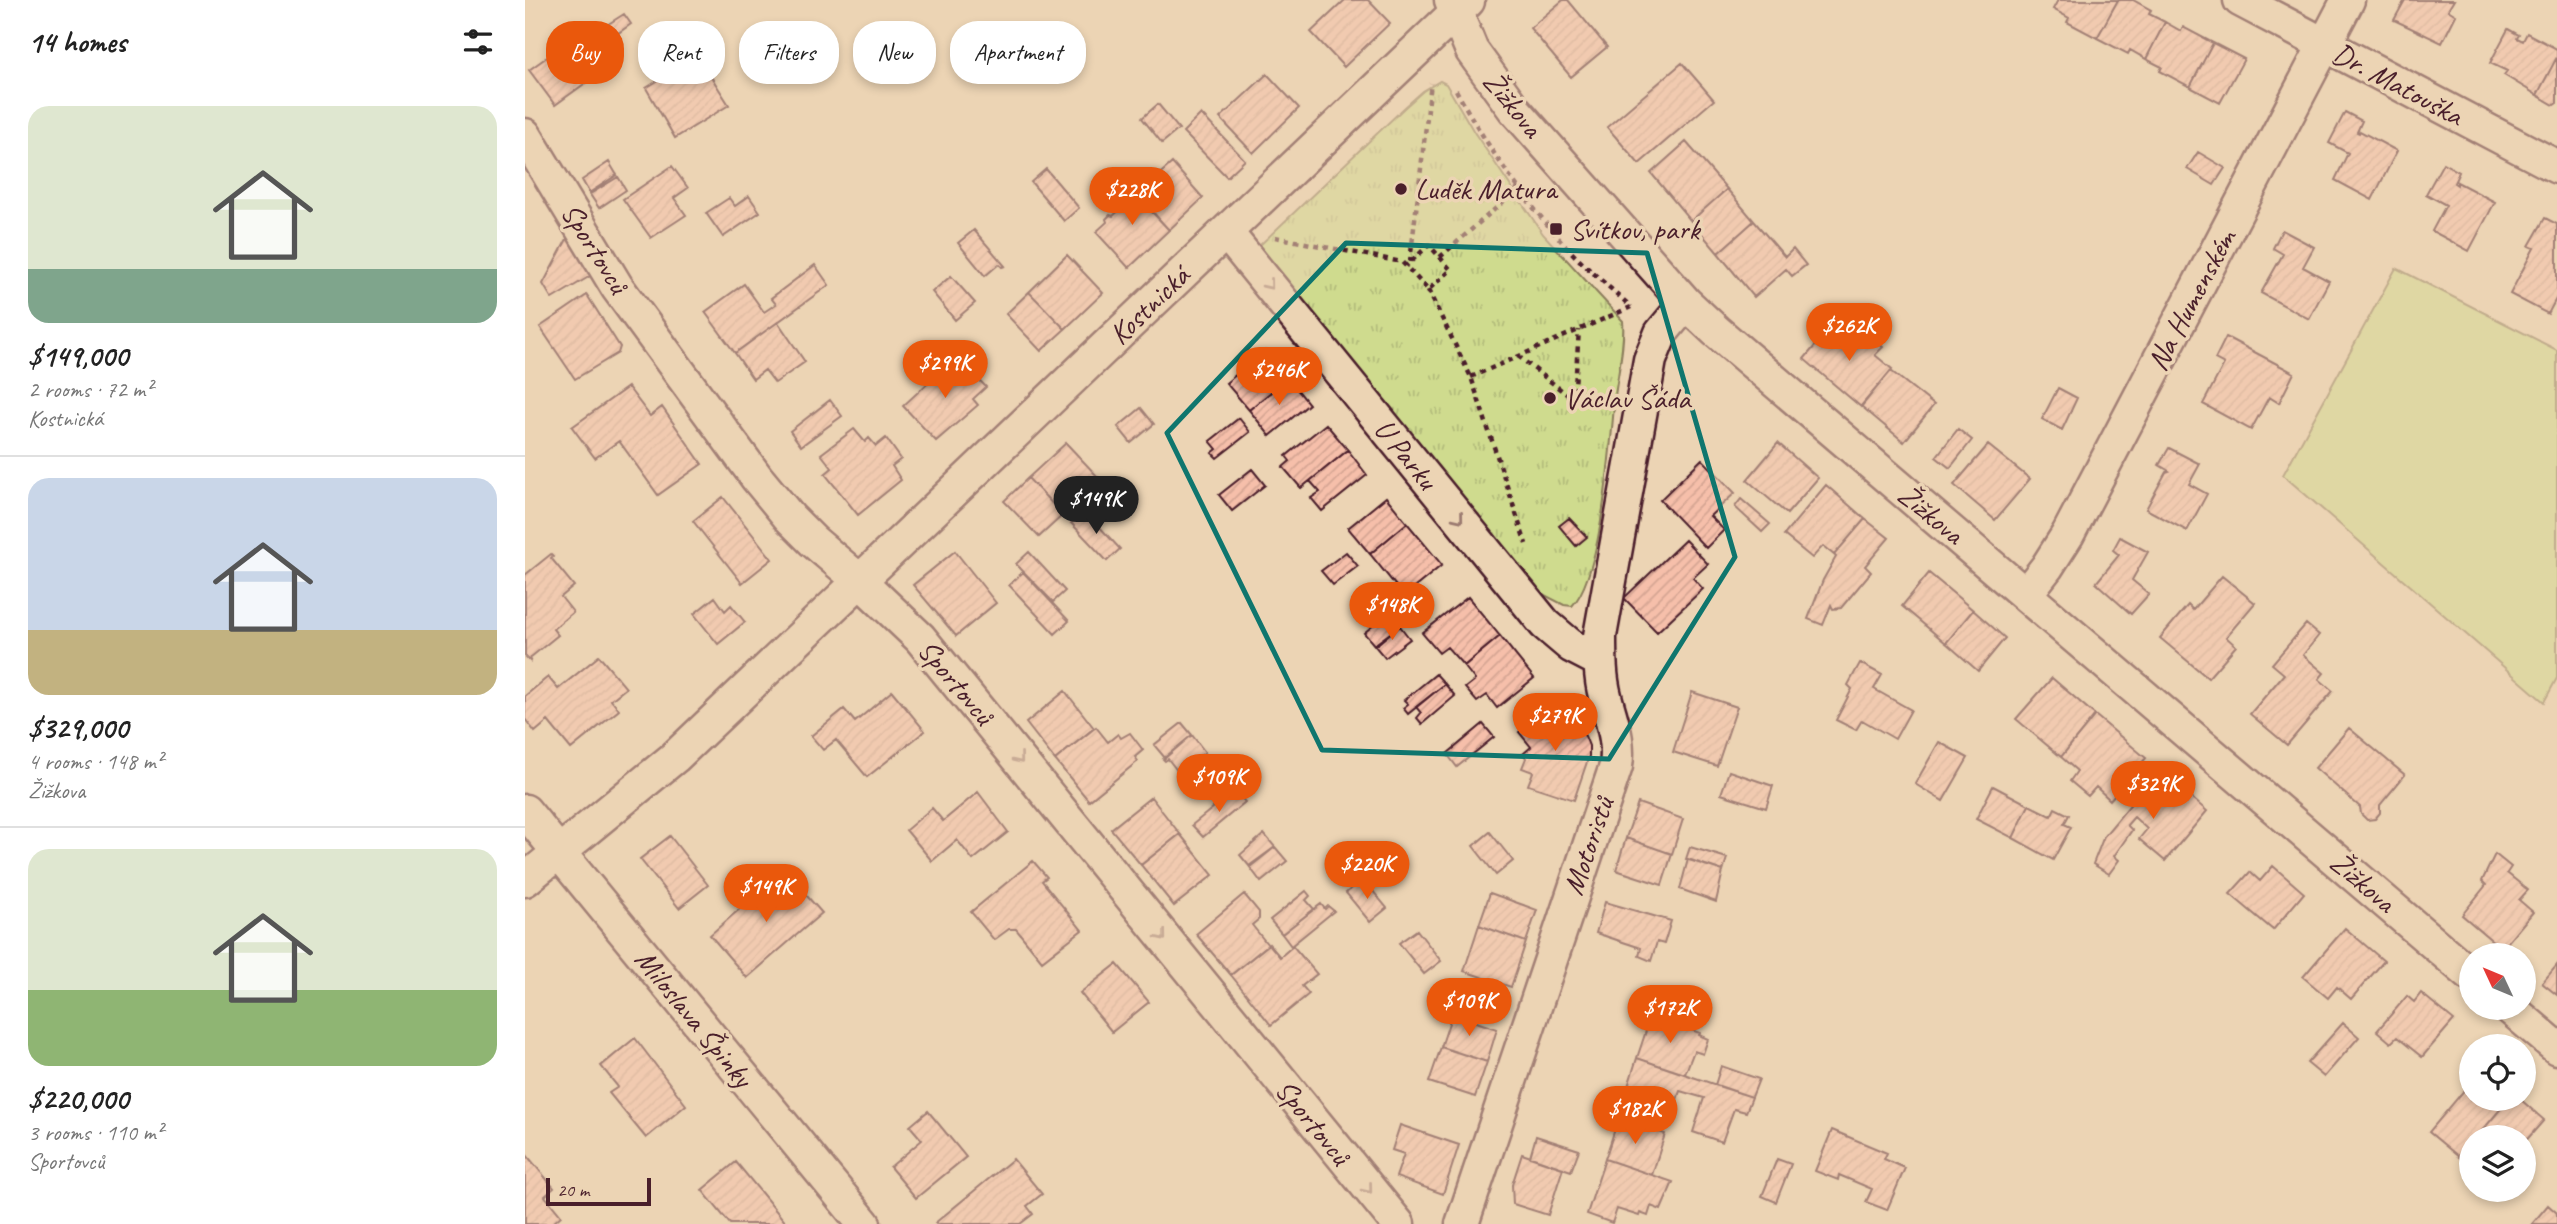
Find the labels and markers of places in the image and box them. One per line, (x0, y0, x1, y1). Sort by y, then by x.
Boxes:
pin: $228K (1083, 168, 1181, 227)
place label: Luděk Matura (1415, 170, 1559, 208)
marker: Luděk Matura (1393, 181, 1409, 197)
place label: Svítkov, park (1570, 210, 1701, 248)
marker: Svítkov, park (1548, 221, 1564, 237)
pin: $262K (1800, 304, 1898, 363)
pin: $299K (896, 340, 994, 400)
pin: $246K (1230, 348, 1328, 407)
place label: Václav Šáda (1564, 379, 1692, 417)
marker: Václav Šáda (1542, 390, 1558, 406)
pin: $149K (1047, 476, 1145, 536)
pin: $148K (1343, 582, 1441, 642)
pin: $279K (1506, 694, 1604, 753)
pin: $109K (1170, 754, 1268, 814)
pin: $329K (2104, 762, 2202, 821)
pin: $220K (1318, 842, 1416, 901)
pin: $149K (717, 864, 815, 924)
pin: $109K (1420, 978, 1518, 1038)
pin: $172K (1621, 986, 1719, 1045)
pin: $182K (1586, 1086, 1684, 1146)

